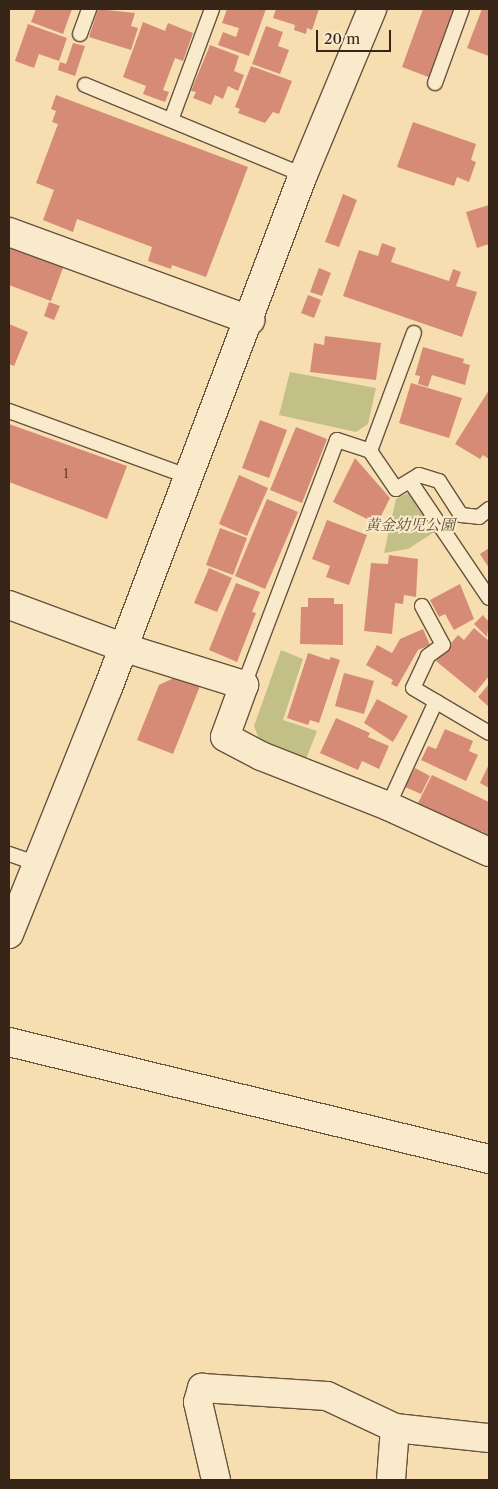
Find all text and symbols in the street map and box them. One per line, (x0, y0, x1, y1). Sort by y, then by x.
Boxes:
scale bar (318, 20, 393, 52)
text: 20 m (324, 29, 360, 48)
house number: 1 (63, 467, 69, 481)
park label: 黄金幼児公園 (365, 516, 455, 534)

